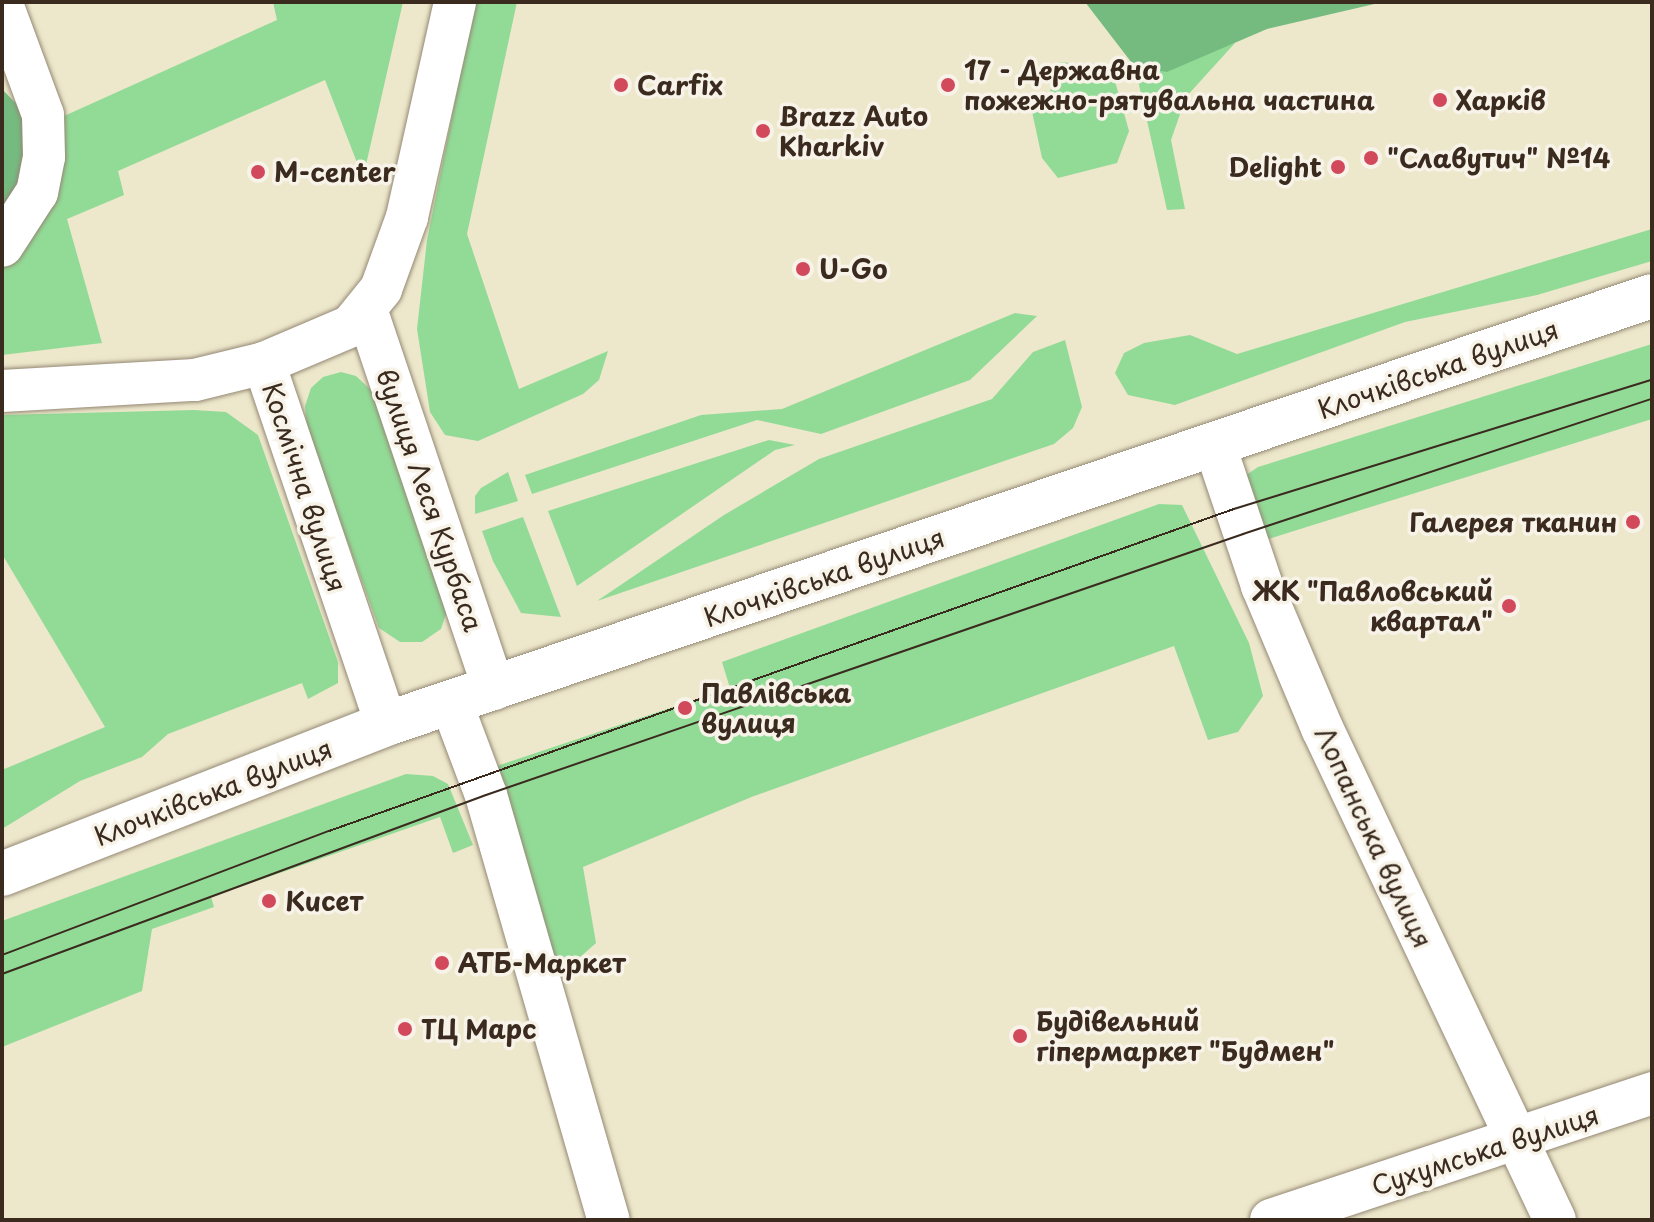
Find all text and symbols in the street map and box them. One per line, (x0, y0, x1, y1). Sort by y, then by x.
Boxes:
place label: 17 - Державна пожежно-рятувальна частина (964, 54, 1376, 116)
place label: Carfix (637, 69, 723, 101)
marker: Carfix (612, 76, 630, 94)
marker: 17 - Державна пожежно-рятувальна частина (939, 76, 957, 94)
place label: Харків (1456, 84, 1546, 116)
marker: Харків (1431, 91, 1449, 109)
place label: Brazz Auto Kharkiv (779, 100, 930, 162)
marker: Brazz Auto Kharkiv (754, 122, 772, 140)
place label: "Славутич" №14 (1387, 142, 1611, 174)
marker: "Славутич" №14 (1362, 149, 1380, 167)
place label: Delight (1229, 151, 1322, 183)
place label: M-center (274, 156, 396, 188)
marker: Delight (1329, 158, 1347, 176)
marker: M-center (249, 163, 267, 181)
place label: U-Go (819, 253, 888, 285)
marker: U-Go (794, 260, 812, 278)
street label: Клочківська вулиця (1313, 313, 1563, 425)
street label: вулиця Леся Курбаса (370, 364, 490, 636)
street label: Космічна вулиця (256, 378, 354, 596)
place label: Галерея тканин (1409, 506, 1617, 538)
marker: Галерея тканин (1624, 513, 1642, 531)
street label: Клочківська вулиця (699, 521, 949, 633)
place label: ЖК "Павловський квартал" (1251, 575, 1493, 636)
marker: ЖК "Павловський квартал" (1500, 597, 1518, 615)
place label: Павлівська вулиця (701, 677, 851, 738)
marker: Павлівська вулиця (676, 699, 694, 717)
street label: Лопанська вулиця (1309, 721, 1439, 953)
street label: Клочківська вулиця (89, 732, 337, 852)
place label: Кисет (285, 885, 363, 917)
marker: Кисет (260, 892, 278, 910)
place label: АТБ-Маркет (458, 947, 626, 979)
marker: АТБ-Маркет (433, 954, 451, 972)
place label: Будівельний гіпермаркет "Будмен" (1036, 1005, 1336, 1066)
place label: ТЦ Марс (421, 1013, 540, 1045)
marker: ТЦ Марс (396, 1020, 414, 1038)
marker: Будівельний гіпермаркет "Будмен" (1011, 1027, 1029, 1045)
street label: Сухумська вулиця (1367, 1098, 1603, 1202)

